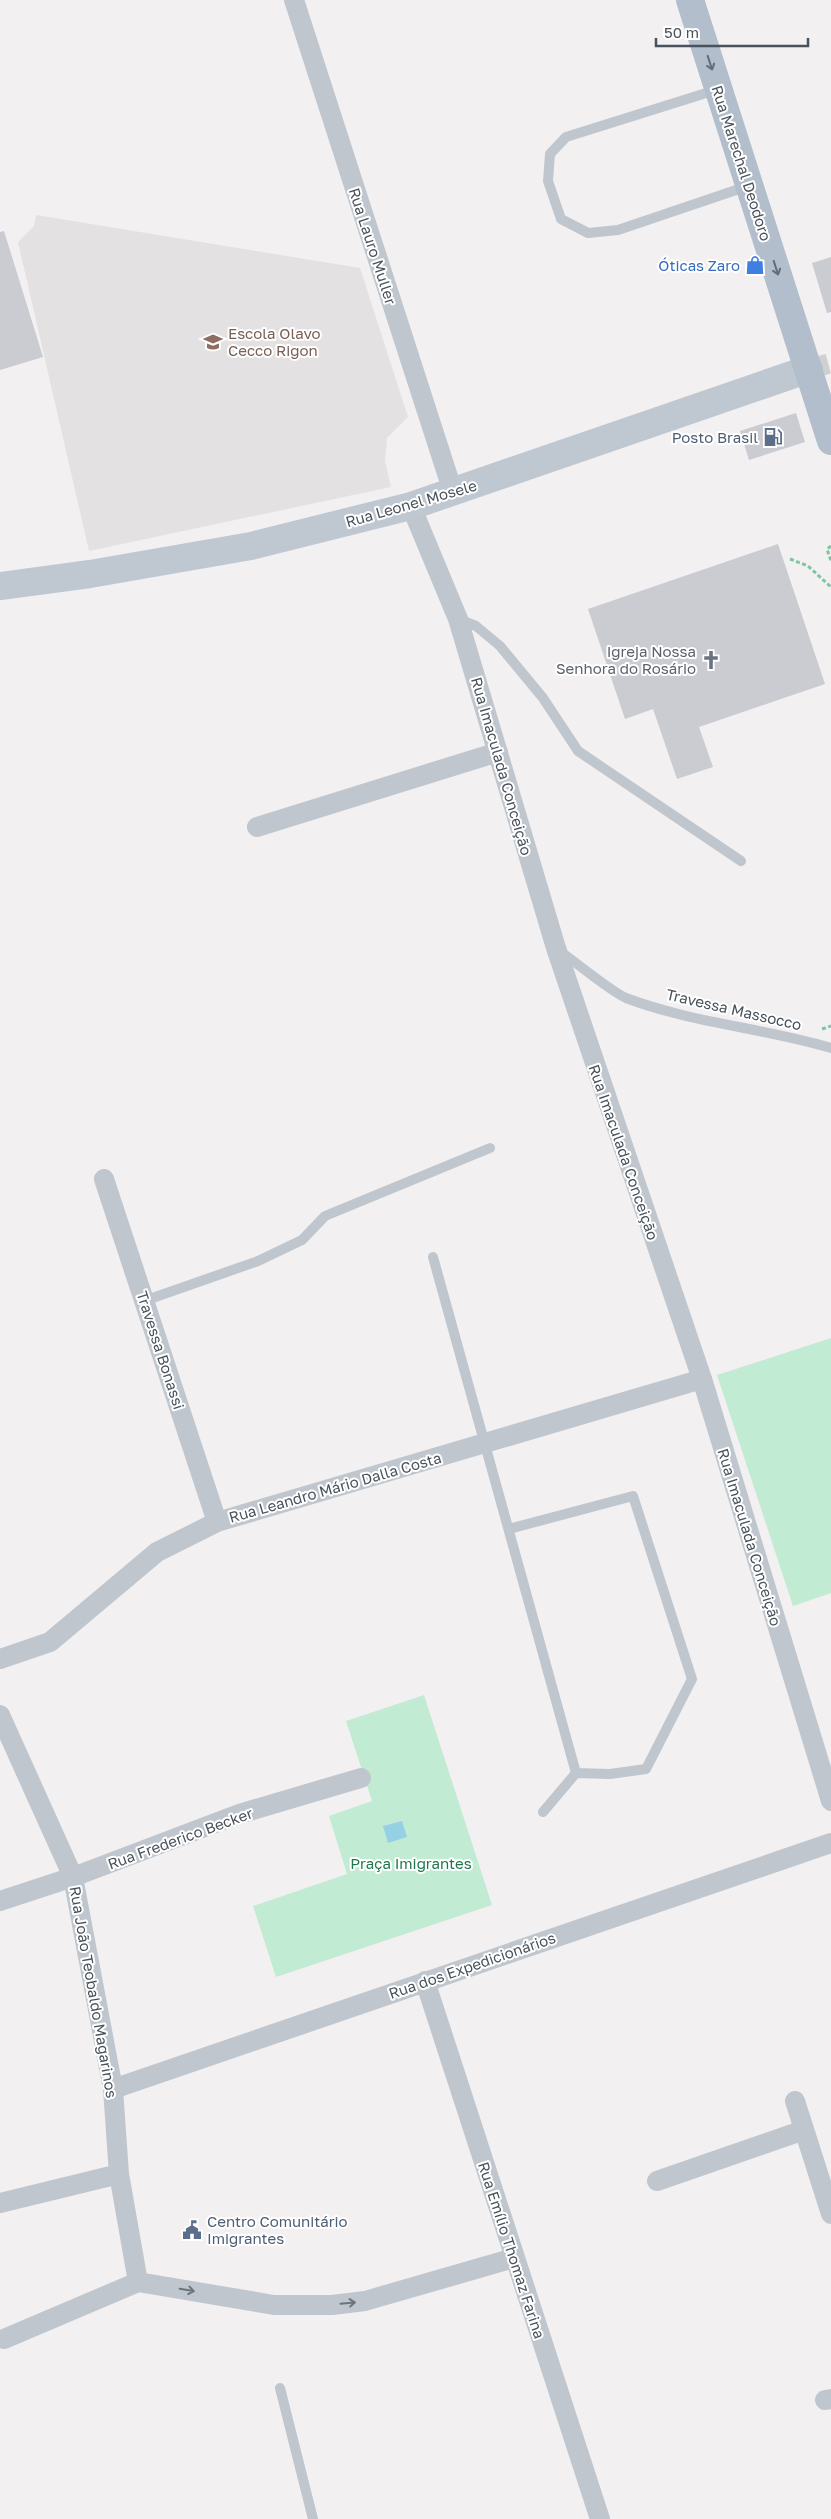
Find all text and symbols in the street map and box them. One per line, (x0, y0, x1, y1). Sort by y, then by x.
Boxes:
scale bar (656, 15, 808, 47)
text: 50 m (664, 23, 699, 41)
one-way arrow (706, 55, 716, 71)
street label: Rua Marechal Deodoro (708, 83, 776, 243)
street label: Rua Lauro Muller (346, 185, 400, 307)
shop icon: Óticas Zaro (744, 254, 766, 276)
place label: Óticas Zaro (658, 256, 740, 274)
one-way arrow (772, 259, 781, 275)
place label: Escola Olavo Cecco Rigon (228, 324, 320, 359)
school or university icon: Escola Olavo Cecco Rigon (202, 331, 224, 353)
fuel station icon: Posto Brasil (762, 426, 784, 448)
place label: Posto Brasil (672, 428, 758, 446)
street label: Rua Leonel Mosele (343, 476, 479, 530)
place label: Igreja Nossa Senhora do Rosário (556, 642, 696, 677)
church icon: Igreja Nossa Senhora do Rosário (700, 649, 722, 671)
street label: Rua Imaculada Conceição (468, 675, 536, 857)
street label: Travessa Massocco (665, 985, 803, 1033)
street label: Rua Imaculada Conceição (585, 1062, 663, 1242)
street label: Travessa Bonassi (133, 1289, 189, 1411)
street label: Rua Imaculada Conceição (714, 1446, 786, 1628)
street label: Rua Leandro Mário Dalla Costa (227, 1448, 443, 1526)
street label: Rua Frederico Becker (105, 1803, 255, 1873)
park label: Praça Imigrantes (350, 1854, 472, 1872)
street label: Rua João Teobaldo Magarinos (66, 1885, 122, 2099)
street label: Rua dos Expedicionários (386, 1928, 558, 2002)
street label: Rua Emílio Thomaz Farina (475, 2159, 549, 2341)
place label: Centro Comunitário Imigrantes (207, 2212, 348, 2247)
public building icon: Centro Comunitário Imigrantes (181, 2219, 203, 2241)
one-way arrow (178, 2286, 194, 2296)
one-way arrow (339, 2298, 355, 2308)

